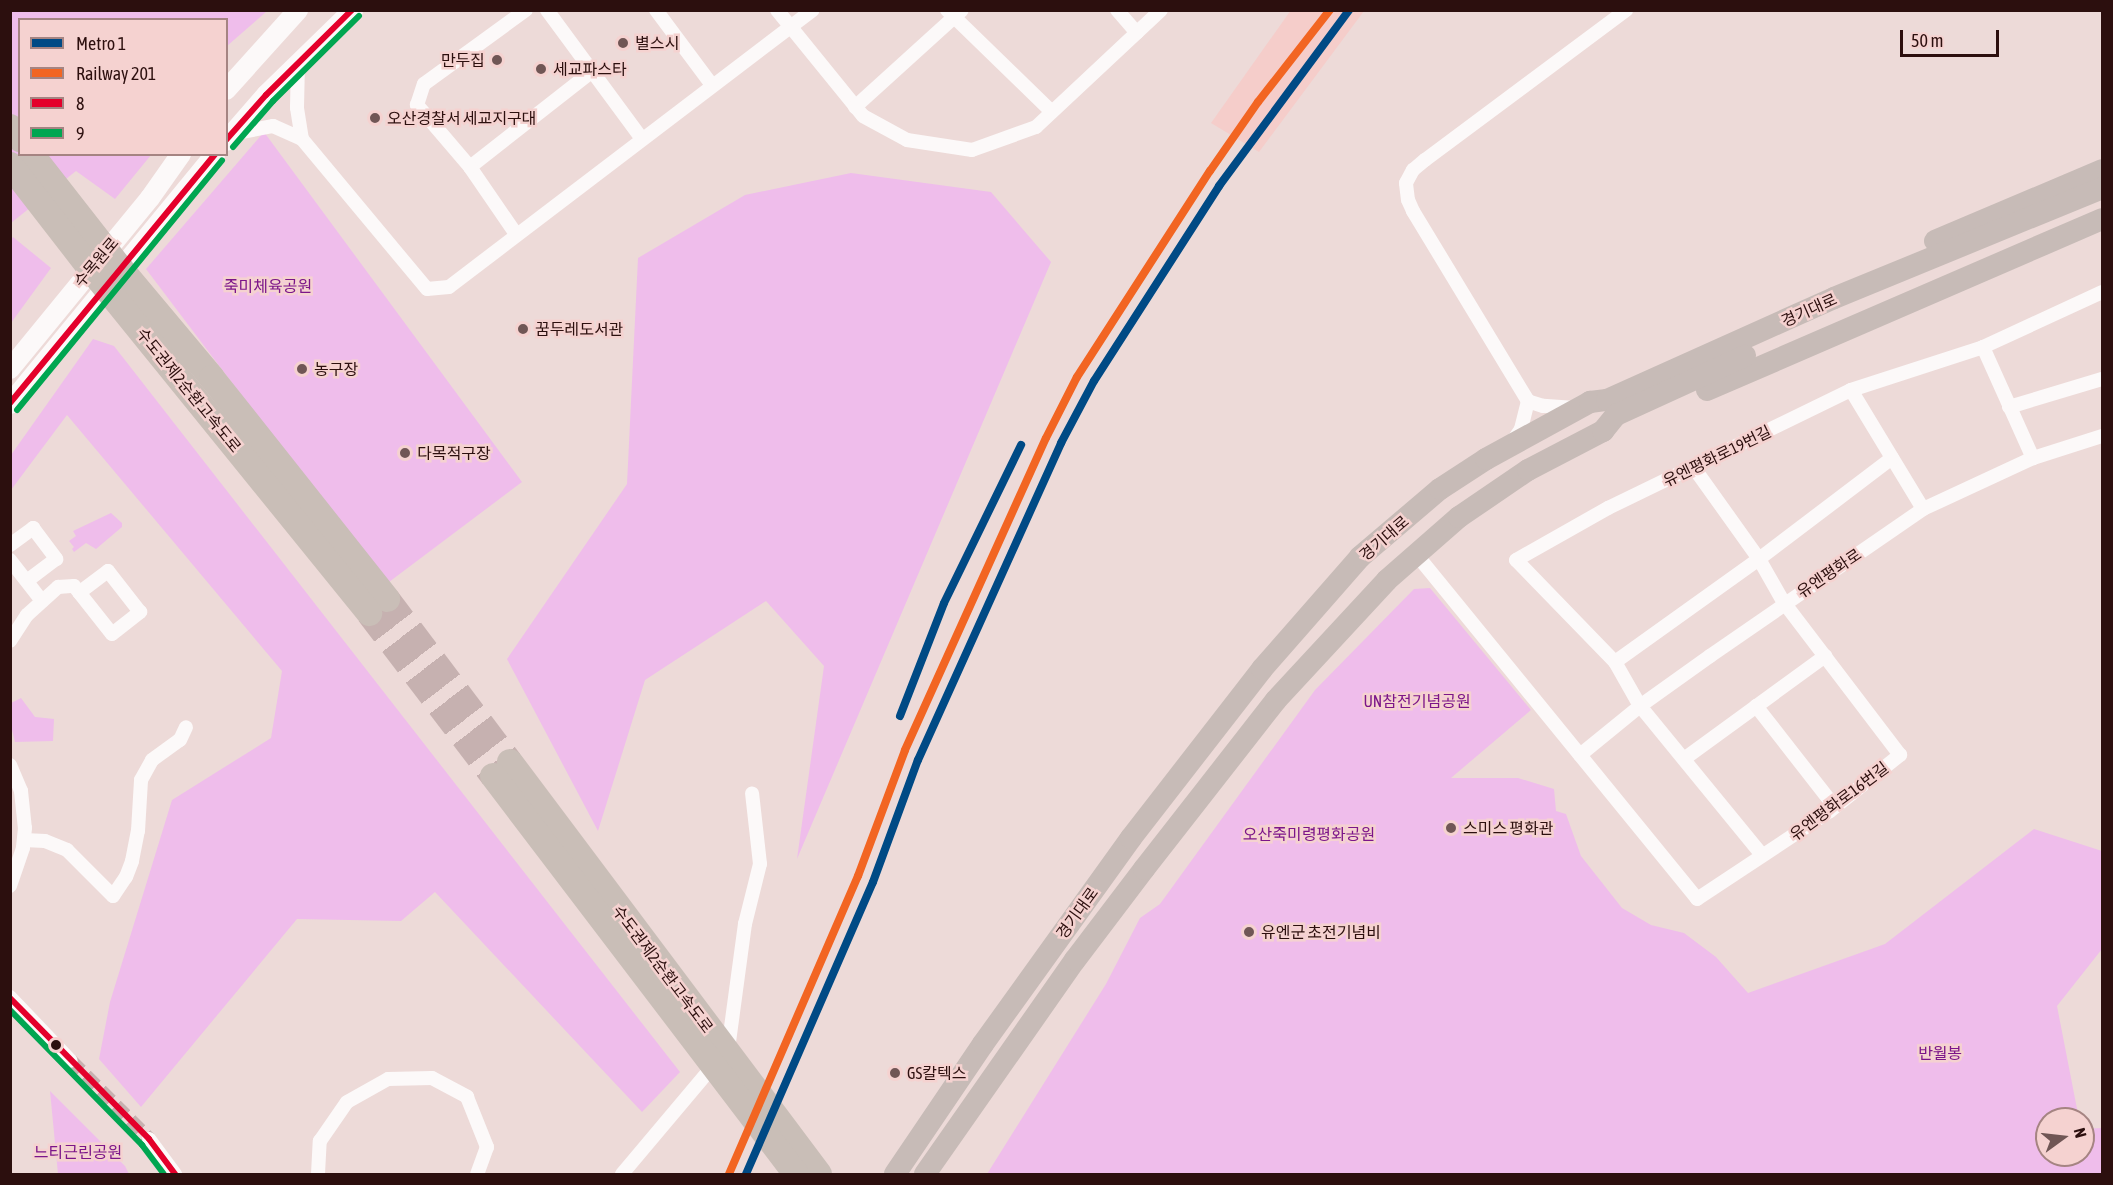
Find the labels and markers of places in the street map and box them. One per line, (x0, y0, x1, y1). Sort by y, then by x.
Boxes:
place label: 별스시 (635, 33, 679, 53)
marker: 별스시 (616, 36, 630, 50)
place label: 만두집 (441, 50, 485, 70)
marker: 만두집 (490, 53, 504, 67)
place label: 세교파스타 (553, 59, 627, 79)
marker: 세교파스타 (534, 62, 548, 76)
place label: 오산경찰서 세교지구대 (387, 108, 536, 128)
marker: 오산경찰서 세교지구대 (368, 111, 382, 125)
place label: 꿈두레도서관 (535, 319, 623, 339)
marker: 꿈두레도서관 (516, 322, 530, 336)
place label: 농구장 (314, 359, 358, 379)
marker: 농구장 (295, 362, 309, 376)
place label: 다목적구장 (417, 443, 491, 463)
marker: 다목적구장 (398, 446, 412, 460)
place label: 스미스 평화관 (1463, 818, 1554, 838)
marker: 스미스 평화관 (1444, 821, 1458, 835)
place label: 유엔군 초전기념비 (1261, 922, 1381, 942)
marker: 유엔군 초전기념비 (1242, 925, 1256, 939)
unlabelled marker (50, 1039, 62, 1051)
place label: GS칼텍스 (907, 1063, 966, 1083)
marker: GS칼텍스 (888, 1066, 902, 1080)

